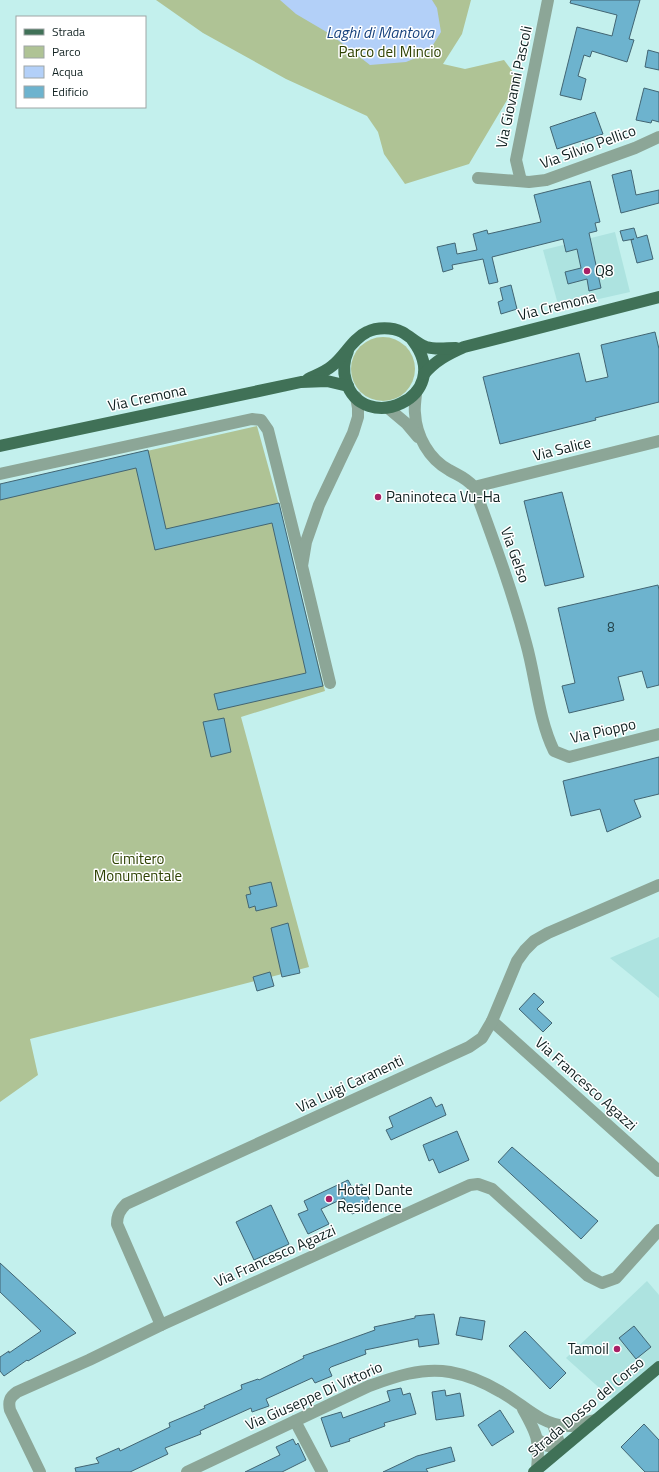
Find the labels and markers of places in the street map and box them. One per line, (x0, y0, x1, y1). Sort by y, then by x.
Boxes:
place label: Q8 (595, 259, 613, 282)
marker: Q8 (582, 266, 592, 276)
place label: Paninoteca Vu-Ha (386, 485, 501, 508)
marker: Paninoteca Vu-Ha (373, 492, 383, 502)
place label: Hotel Dante Residence (337, 1178, 413, 1218)
marker: Hotel Dante Residence (324, 1194, 334, 1204)
place label: Tamoil (568, 1337, 609, 1360)
marker: Tamoil (612, 1344, 622, 1354)

